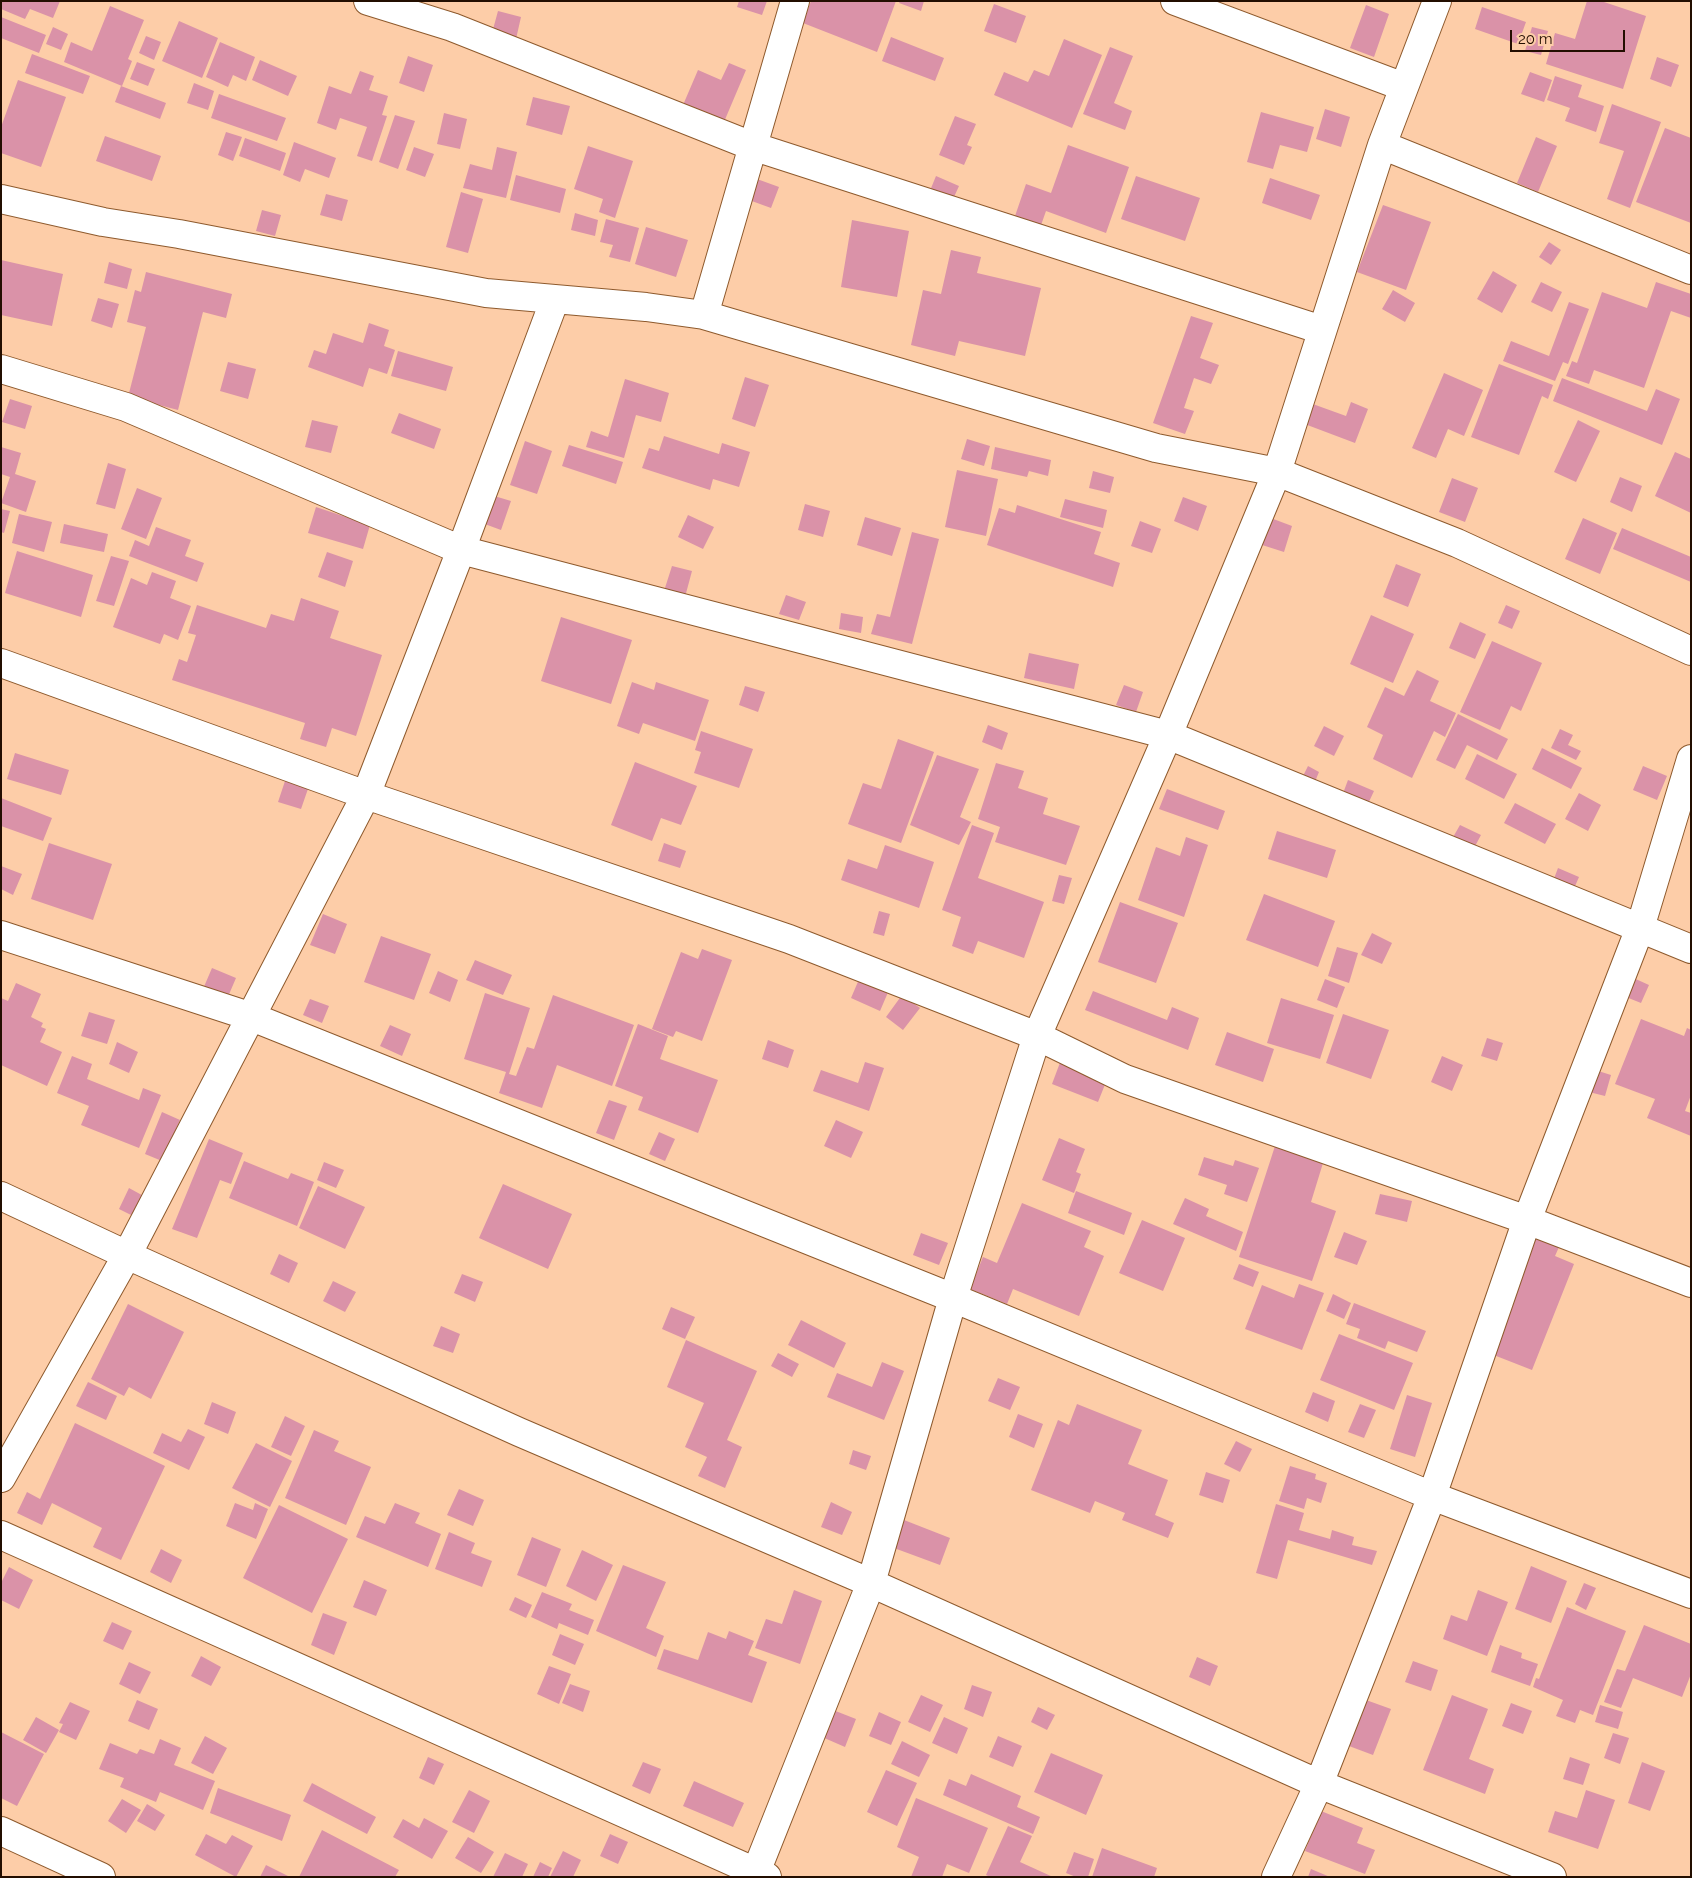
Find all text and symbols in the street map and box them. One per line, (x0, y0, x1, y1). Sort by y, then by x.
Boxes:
scale bar (1512, 20, 1627, 52)
text: 20 m (1518, 30, 1553, 48)

